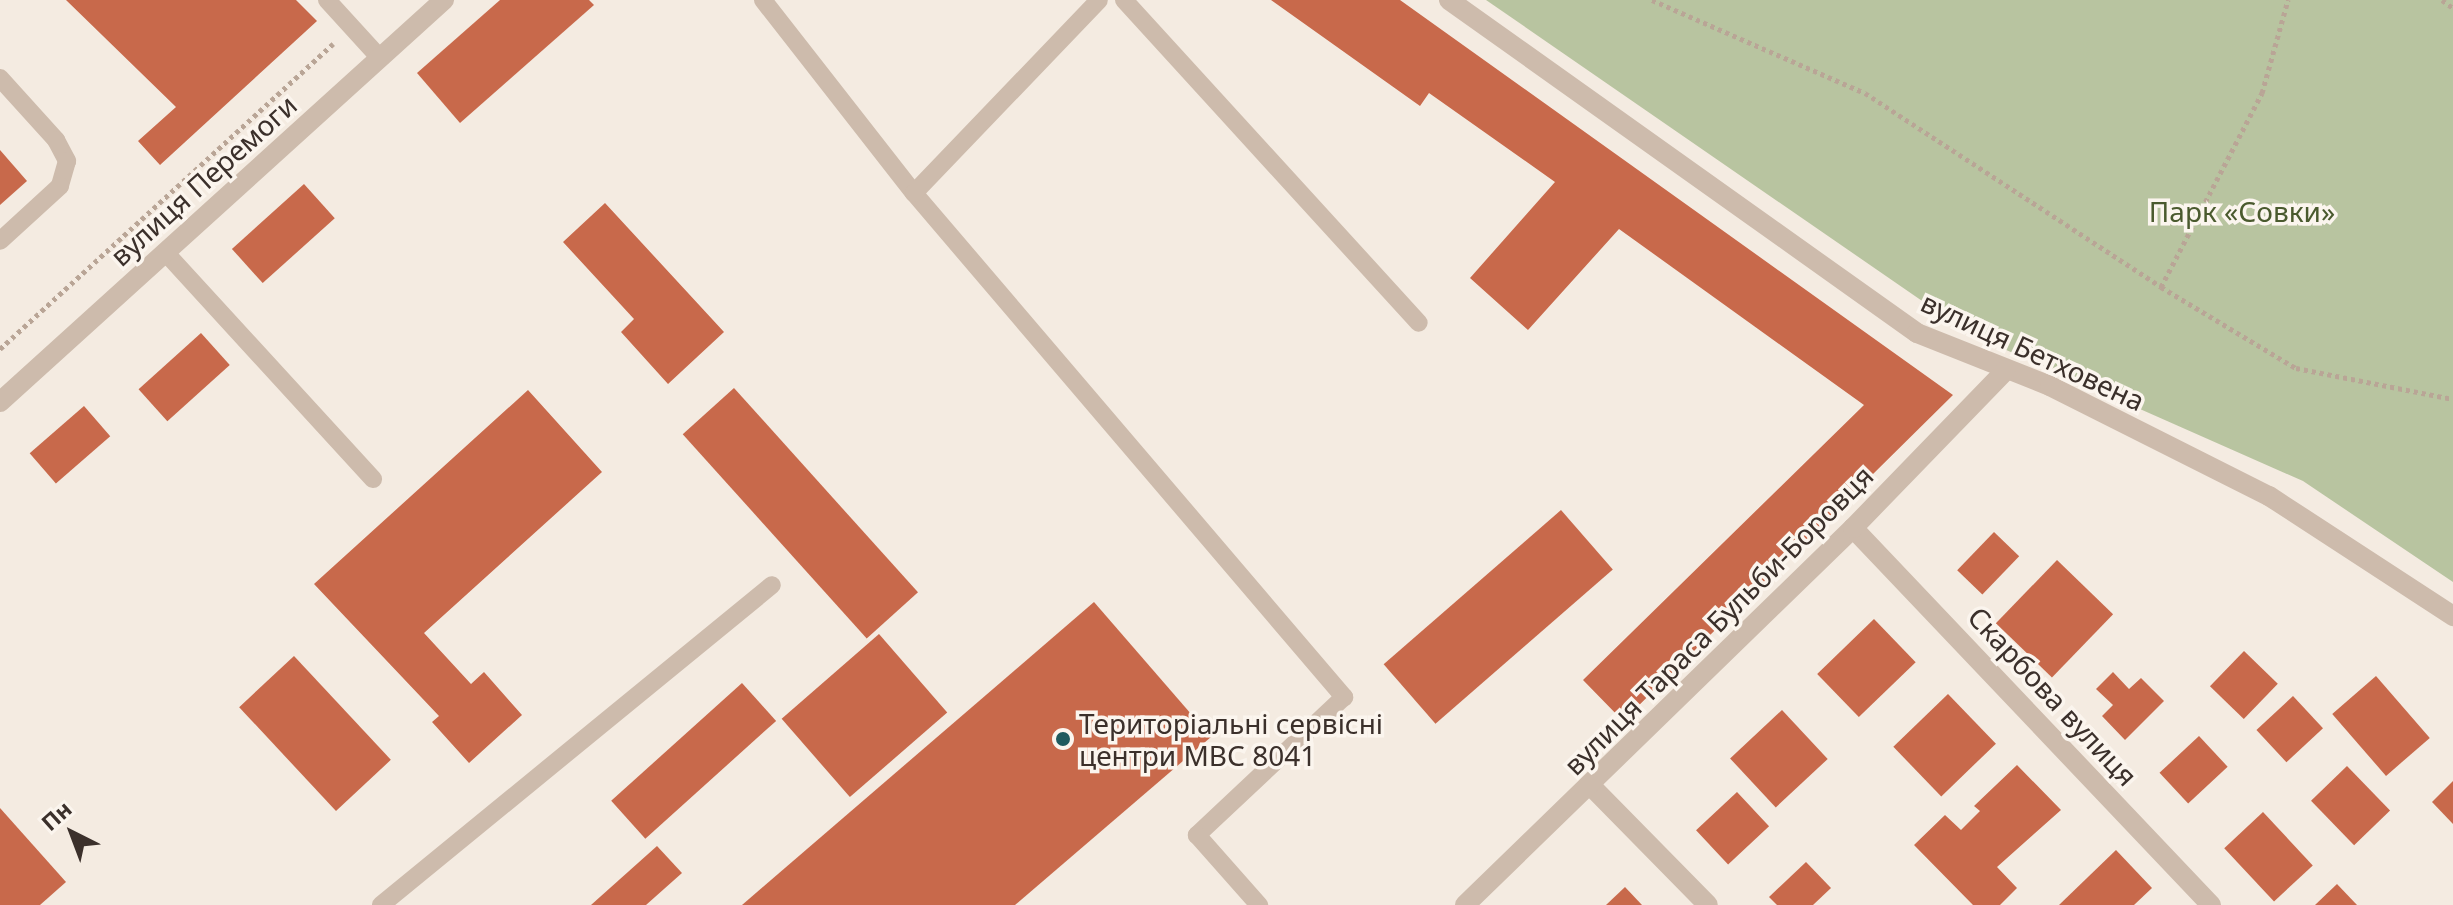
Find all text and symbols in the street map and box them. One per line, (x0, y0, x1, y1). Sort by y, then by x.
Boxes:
street label: вулиця Перемоги (103, 88, 303, 272)
park label: Парк «Совки» (2149, 194, 2335, 228)
street label: вулиця Бетховена (1916, 285, 2150, 417)
street label: вулиця Тараса Бульби-Боровця (1557, 459, 1879, 781)
street label: Скарбова вулиця (1962, 600, 2144, 792)
place label: Територіальні сервісні центри МВС 8041 (1079, 706, 1383, 772)
marker: Територіальні сервісні центри МВС 8041 (1054, 730, 1072, 748)
north arrow (32, 793, 112, 873)
text: Пн (34, 794, 78, 837)

